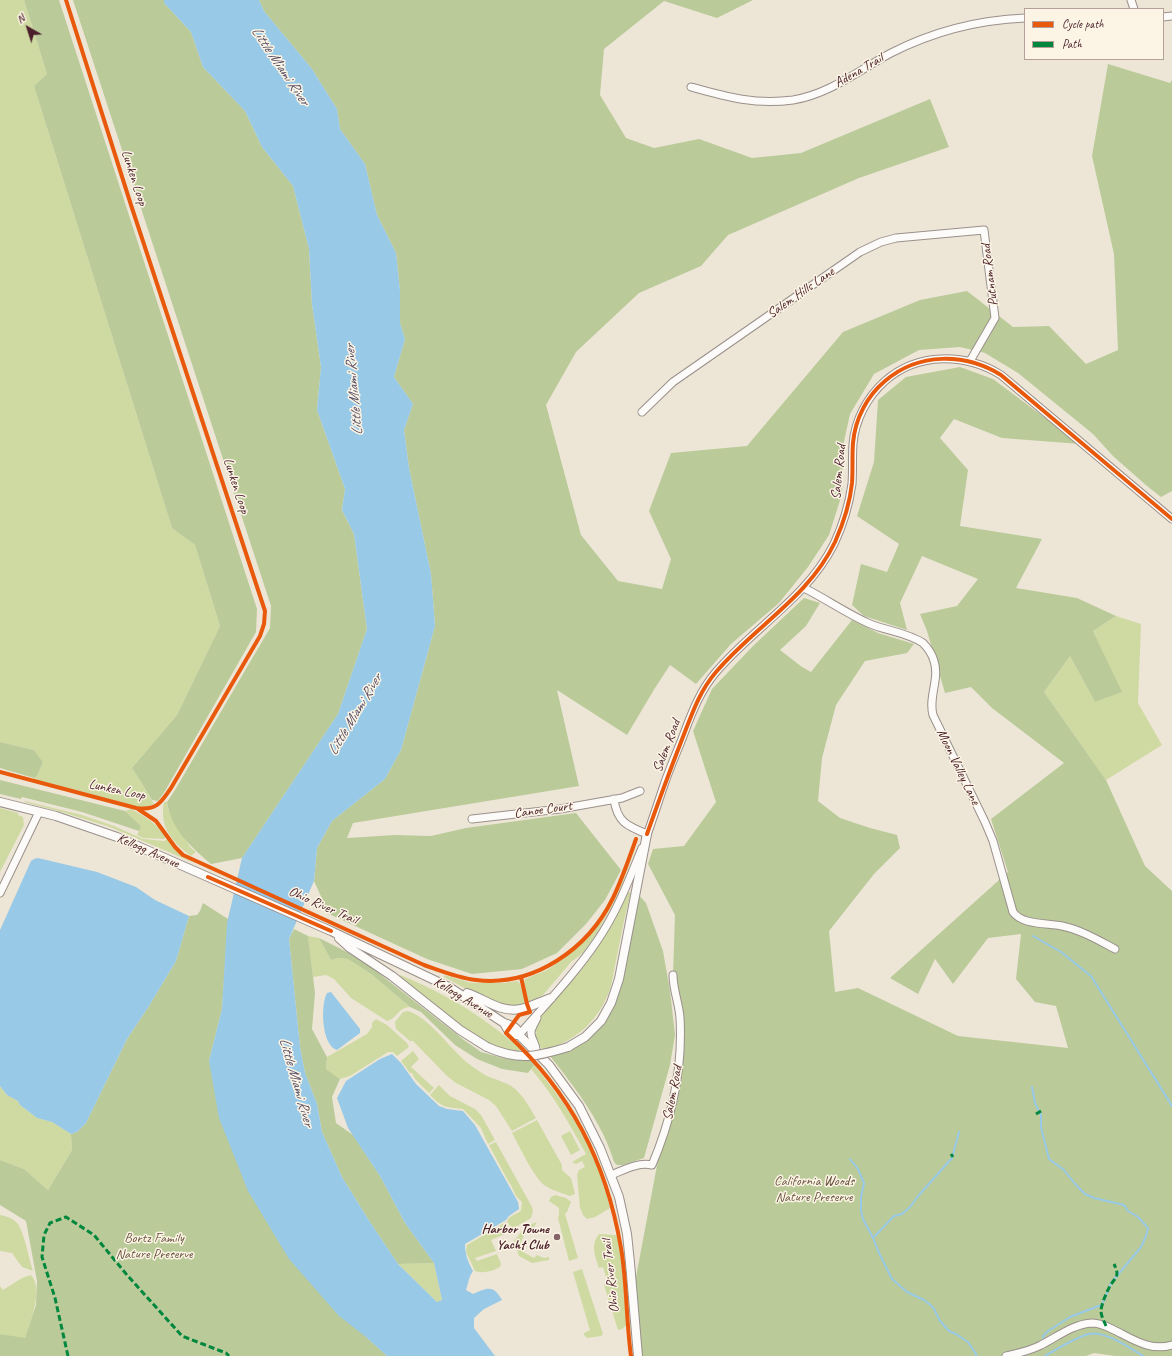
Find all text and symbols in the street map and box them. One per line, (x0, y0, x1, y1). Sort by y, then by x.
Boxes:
north arrow (8, 8, 48, 48)
legend (1024, 8, 1164, 60)
text: N (13, 11, 28, 26)
text: Cycle path (1062, 16, 1104, 32)
water label: Little Miami River (247, 23, 313, 109)
text: Path (1062, 36, 1082, 52)
street label: Adena Trail (832, 50, 886, 92)
street label: Lunken Loop (117, 148, 151, 208)
street label: Putnam Road (978, 243, 1002, 307)
street label: Salem Hills Lane (764, 264, 838, 322)
water label: Little Miami River (341, 344, 367, 436)
street label: Salem Road (828, 444, 850, 500)
street label: Lunken Loop (219, 456, 253, 516)
water label: Little Miami River (324, 671, 386, 759)
street label: Salem Road (649, 717, 685, 775)
street label: Moon Valley Lane (932, 726, 984, 808)
street label: Lunken Loop (87, 776, 147, 804)
street label: Canoe Court (513, 798, 573, 822)
street label: Kellogg Avenue (114, 830, 182, 872)
street label: Ohio River Trail (286, 883, 360, 929)
street label: Kellogg Avenue (430, 974, 496, 1022)
water label: Little Miami River (275, 1036, 317, 1128)
street label: Salem Road (659, 1064, 687, 1122)
park label: California Woods Nature Preserve (774, 1173, 854, 1206)
place label: Harbor Towne Yacht Club (482, 1221, 549, 1254)
park label: Bortz Family Nature Preserve (116, 1230, 192, 1262)
marker: Harbor Towne Yacht Club (552, 1232, 562, 1242)
street label: Ohio River Trail (599, 1238, 623, 1314)

